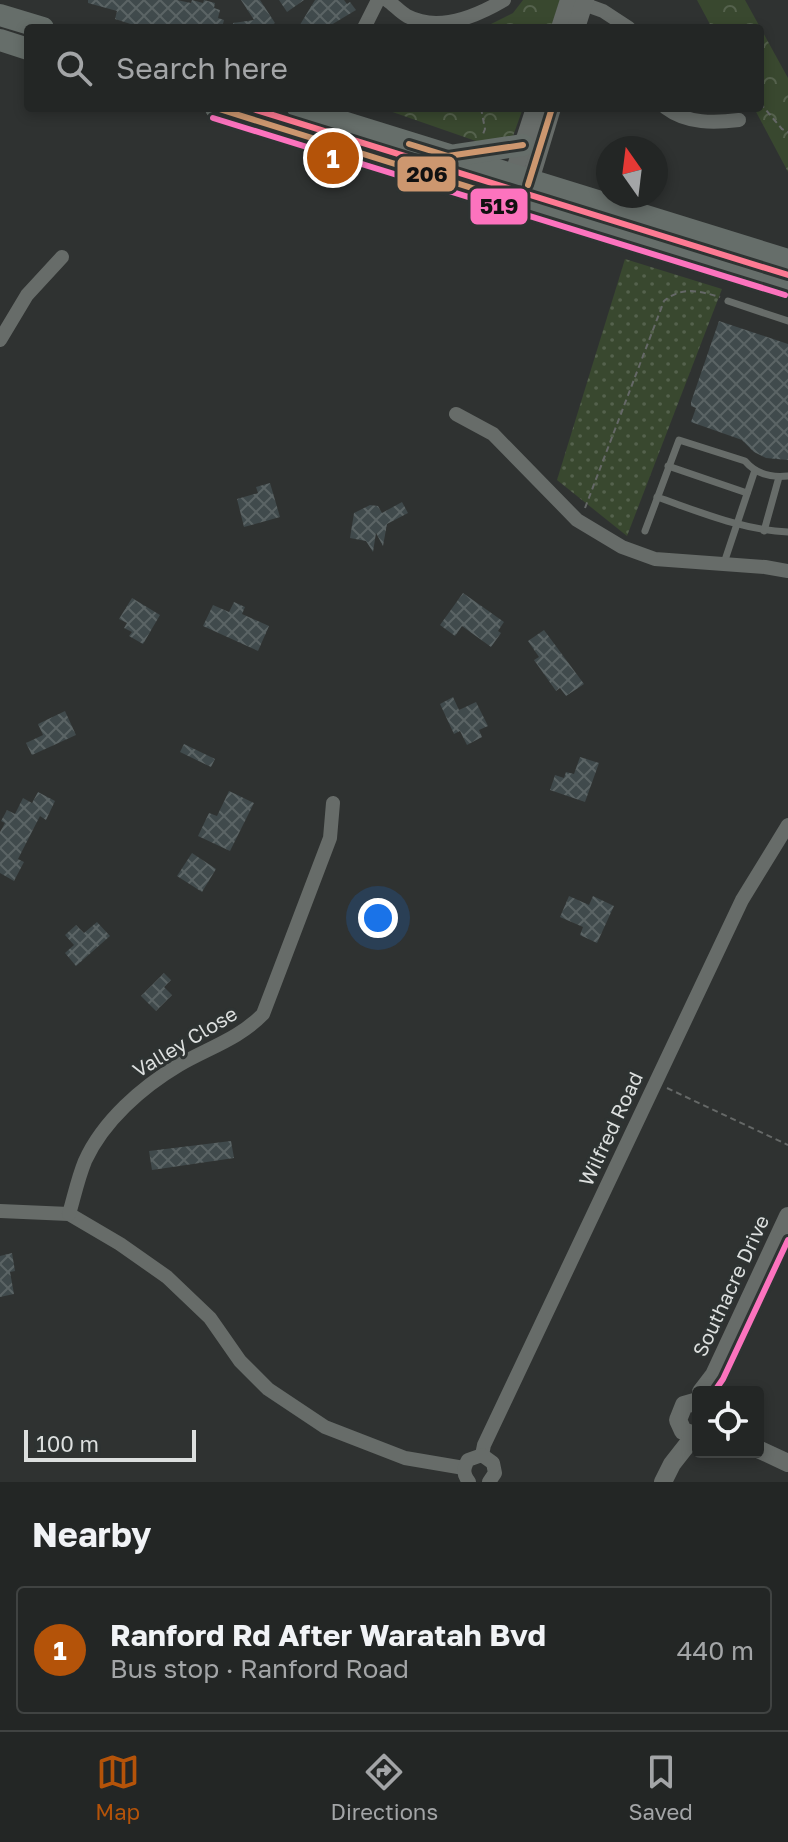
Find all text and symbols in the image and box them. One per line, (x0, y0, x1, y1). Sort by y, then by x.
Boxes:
search box (24, 24, 764, 112)
icon: search (52, 46, 96, 90)
text: Search here (116, 50, 288, 86)
pin: 1 (307, 128, 359, 188)
north arrow (596, 136, 668, 208)
line badge: 206 (396, 155, 457, 193)
text: 206 (406, 160, 448, 187)
line badge: 519 (469, 187, 529, 226)
text: 519 (480, 192, 518, 219)
your location (358, 898, 398, 938)
street label: Valley Close (128, 1001, 241, 1082)
street label: Wilfred Road (573, 1068, 647, 1190)
street label: Southacre Drive (687, 1211, 773, 1360)
map controls (692, 1386, 764, 1458)
button: locate (692, 1386, 764, 1458)
scale bar (24, 1426, 196, 1462)
text: 100 m (36, 1430, 99, 1457)
text: Nearby (32, 1514, 152, 1554)
text: Ranford Rd After Waratah Bvd (110, 1617, 546, 1653)
text: 1 (53, 1635, 67, 1666)
text: 440 m (677, 1635, 754, 1666)
text: Bus stop · Ranford Road (110, 1653, 409, 1684)
tab: Map (95, 1750, 140, 1825)
tab: Directions (331, 1750, 438, 1825)
tab: Saved (629, 1750, 693, 1825)

